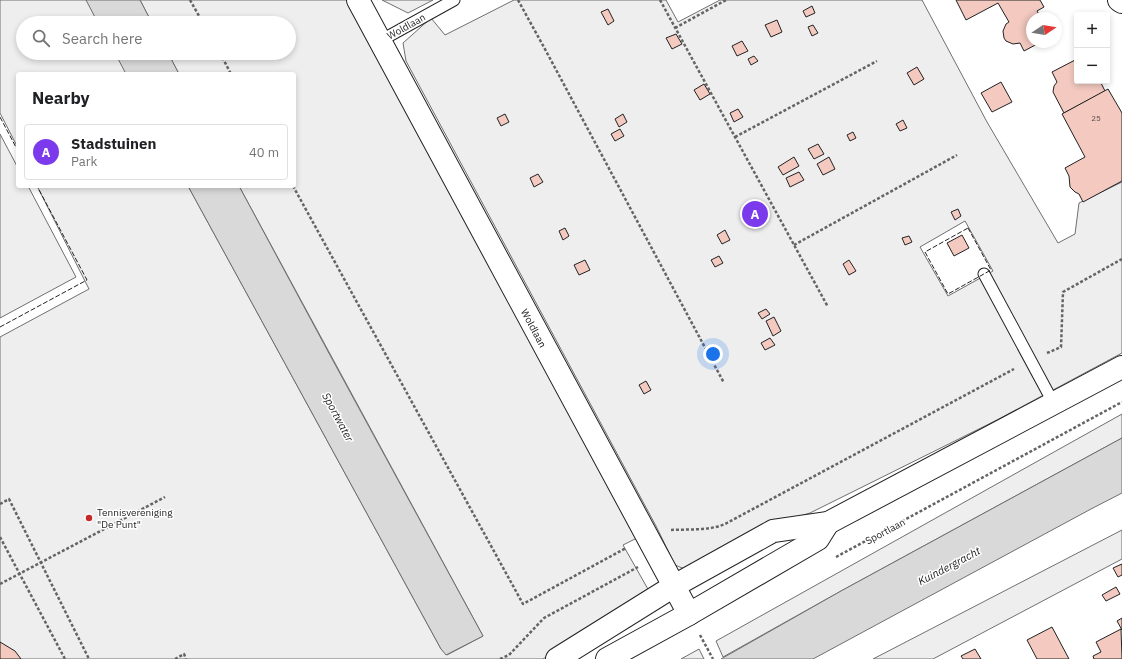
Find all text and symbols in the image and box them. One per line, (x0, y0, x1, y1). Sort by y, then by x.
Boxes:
street label: Woldlaan (385, 11, 428, 42)
north arrow (1026, 12, 1062, 48)
map controls (1074, 12, 1110, 84)
button: + (1074, 12, 1110, 48)
search box (16, 16, 296, 60)
icon: search (30, 27, 52, 49)
text: Search here (62, 29, 142, 48)
button: − (1074, 48, 1110, 84)
text: Nearby (32, 87, 90, 109)
house number: 25 (1091, 113, 1101, 123)
text: Stadstuinen (71, 134, 156, 153)
text: A (42, 144, 50, 161)
text: 40 m (249, 144, 279, 161)
text: Park (71, 153, 97, 170)
pin: A (742, 199, 768, 229)
street label: Woldlaan (518, 307, 549, 350)
your location (703, 344, 723, 364)
water label: Sportwater (319, 390, 357, 445)
place label: Tennisvereniging "De Punt" (97, 506, 173, 531)
marker: Tennisvereniging "De Punt" (84, 513, 94, 523)
street label: Sportlaan (863, 515, 907, 547)
water label: Kuindergracht (915, 544, 983, 588)

